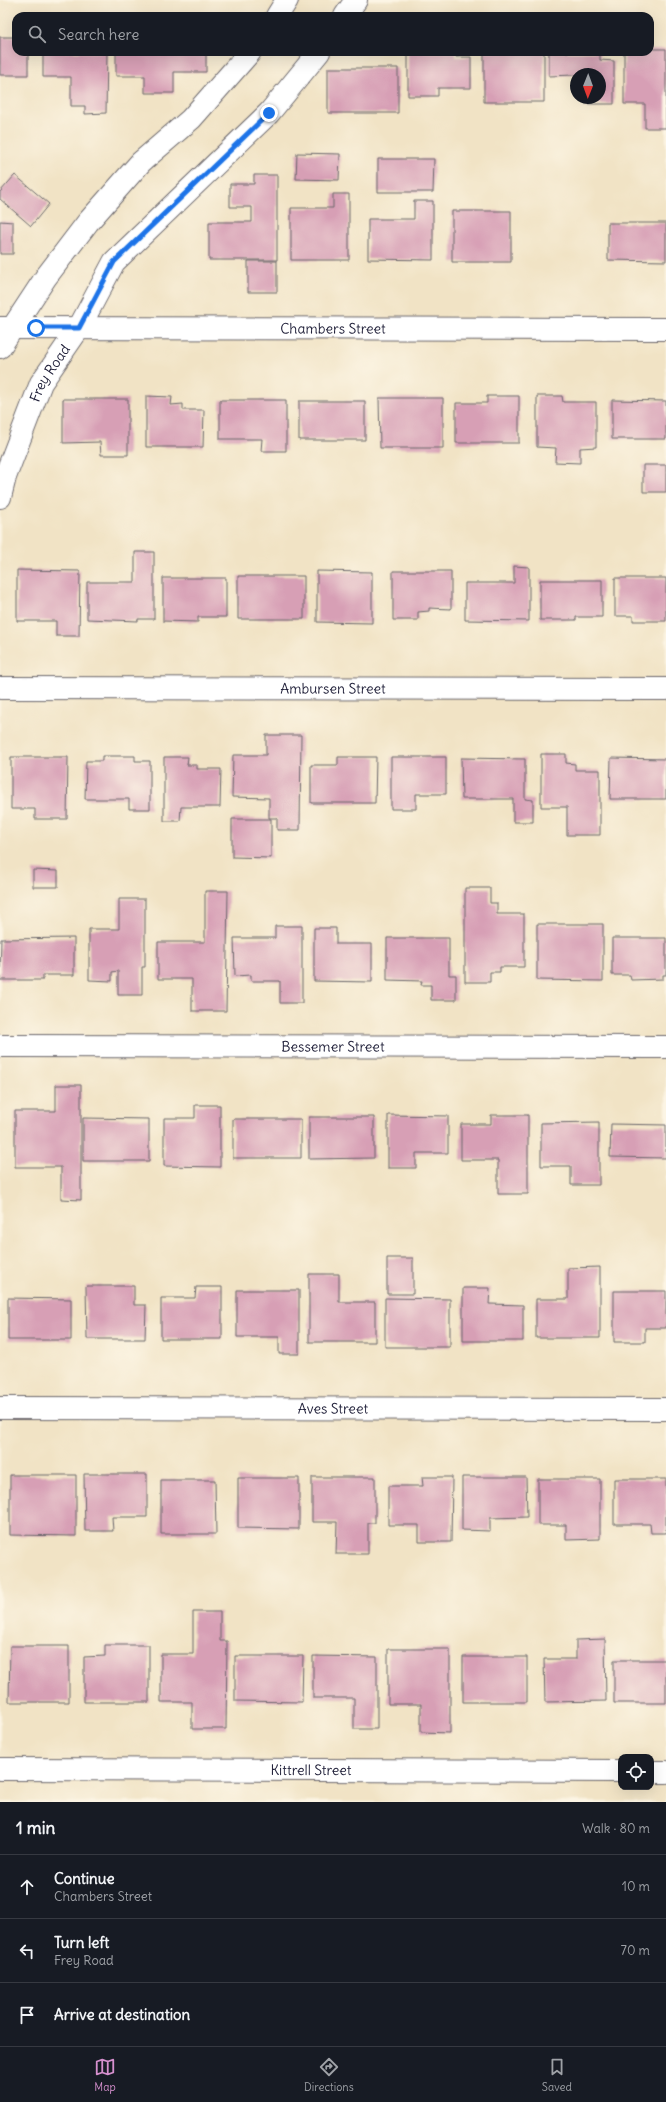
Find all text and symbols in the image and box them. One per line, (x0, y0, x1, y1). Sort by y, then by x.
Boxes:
search box (12, 12, 654, 56)
icon: search (26, 23, 48, 45)
text: Search here (58, 25, 139, 44)
north arrow (570, 68, 606, 104)
route end (260, 104, 278, 122)
route start (27, 319, 45, 337)
street label: Chambers Street (280, 319, 386, 338)
street label: Frey Road (26, 341, 74, 404)
street label: Ambursen Street (280, 679, 386, 698)
street label: Bessemer Street (281, 1037, 385, 1056)
street label: Aves Street (298, 1399, 368, 1418)
map controls (618, 1754, 654, 1790)
button: locate (618, 1754, 654, 1790)
street label: Kittrell Street (270, 1761, 352, 1779)
text: 1 min (16, 1817, 55, 1839)
text: Walk · 80 m (582, 1820, 650, 1837)
text: Continue (54, 1869, 115, 1888)
icon: ahead (16, 1876, 38, 1898)
text: 10 m (622, 1878, 650, 1895)
text: Chambers Street (54, 1888, 152, 1905)
text: Turn left (54, 1933, 109, 1952)
icon: left (16, 1940, 38, 1962)
text: 70 m (621, 1942, 650, 1959)
text: Frey Road (54, 1952, 114, 1969)
icon: arrive (16, 2004, 38, 2026)
text: Arrive at destination (54, 2005, 190, 2024)
tab: Map (94, 2056, 116, 2094)
tab: Directions (304, 2056, 354, 2094)
tab: Saved (542, 2056, 572, 2094)

